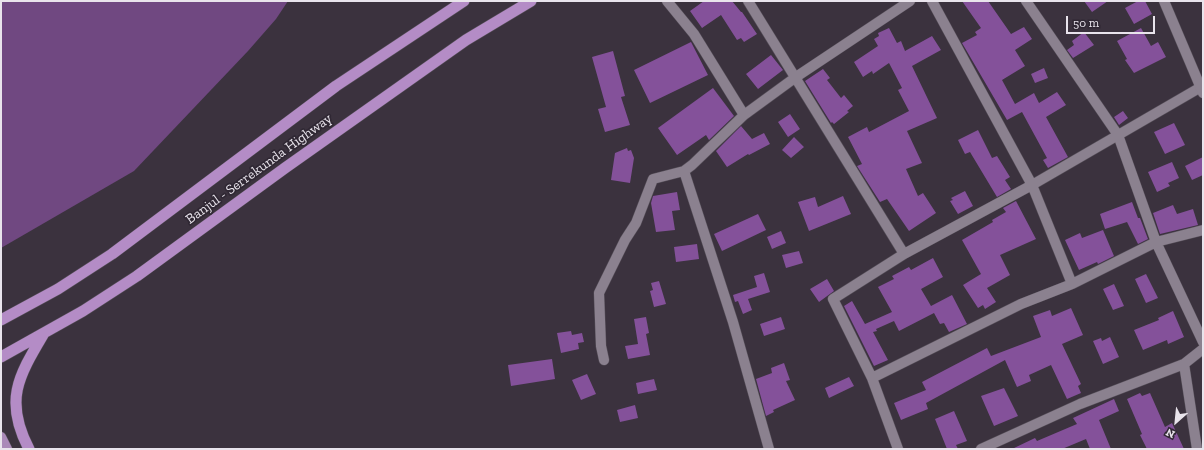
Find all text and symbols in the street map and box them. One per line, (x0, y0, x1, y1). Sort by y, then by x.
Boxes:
scale bar (1068, 8, 1157, 34)
text: 50 m (1073, 16, 1099, 30)
street label: Banjul - Serrekunda Highway (183, 110, 335, 228)
north arrow (1156, 402, 1196, 442)
text: N (1164, 425, 1177, 441)

